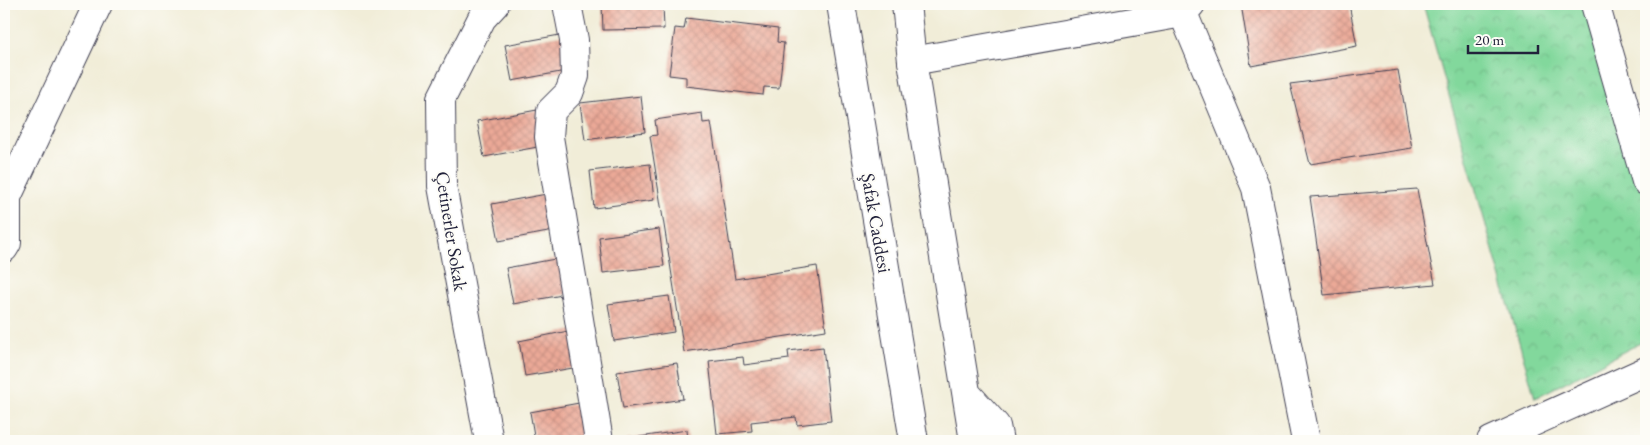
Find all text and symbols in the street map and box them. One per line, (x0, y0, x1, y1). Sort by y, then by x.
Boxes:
scale bar (1468, 22, 1538, 54)
text: 20 m (1475, 30, 1504, 49)
street label: Çetinerler Sokak (430, 169, 473, 294)
street label: Şafak Caddesi (855, 171, 898, 275)

